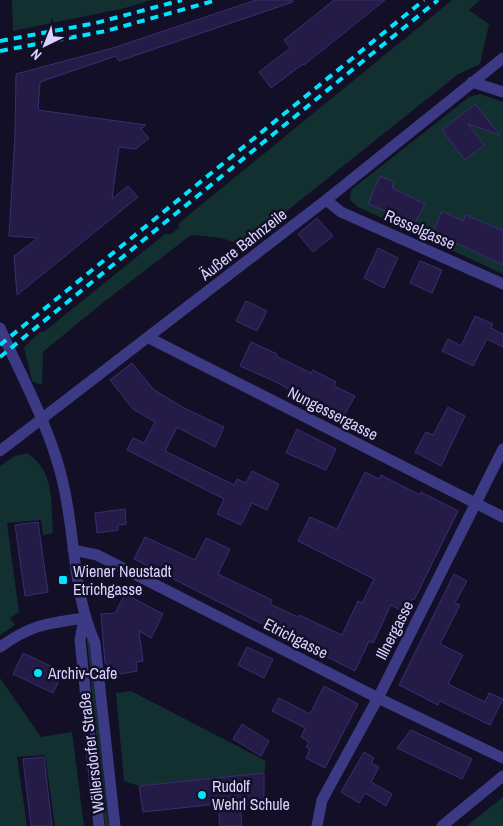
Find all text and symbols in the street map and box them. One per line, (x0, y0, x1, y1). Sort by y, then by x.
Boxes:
north arrow (20, 20, 70, 70)
text: N (27, 45, 45, 64)
street label: Äußere Bahnzeile (194, 203, 291, 286)
street label: Resselgasse (381, 204, 459, 254)
street label: Nungessergasse (284, 381, 382, 445)
place label: Wiener Neustadt Etrichgasse (73, 560, 172, 600)
marker: Wiener Neustadt Etrichgasse (57, 574, 69, 586)
street label: Illnergasse (370, 597, 418, 663)
street label: Etrichgasse (260, 612, 332, 664)
place label: Archiv-Cafe (47, 662, 117, 684)
marker: Archiv-Cafe (32, 667, 44, 679)
street label: Wöllersdorfer Straße (73, 692, 109, 814)
place label: Rudolf Wehrl Schule (212, 775, 290, 815)
marker: Rudolf Wehrl Schule (196, 789, 208, 801)

